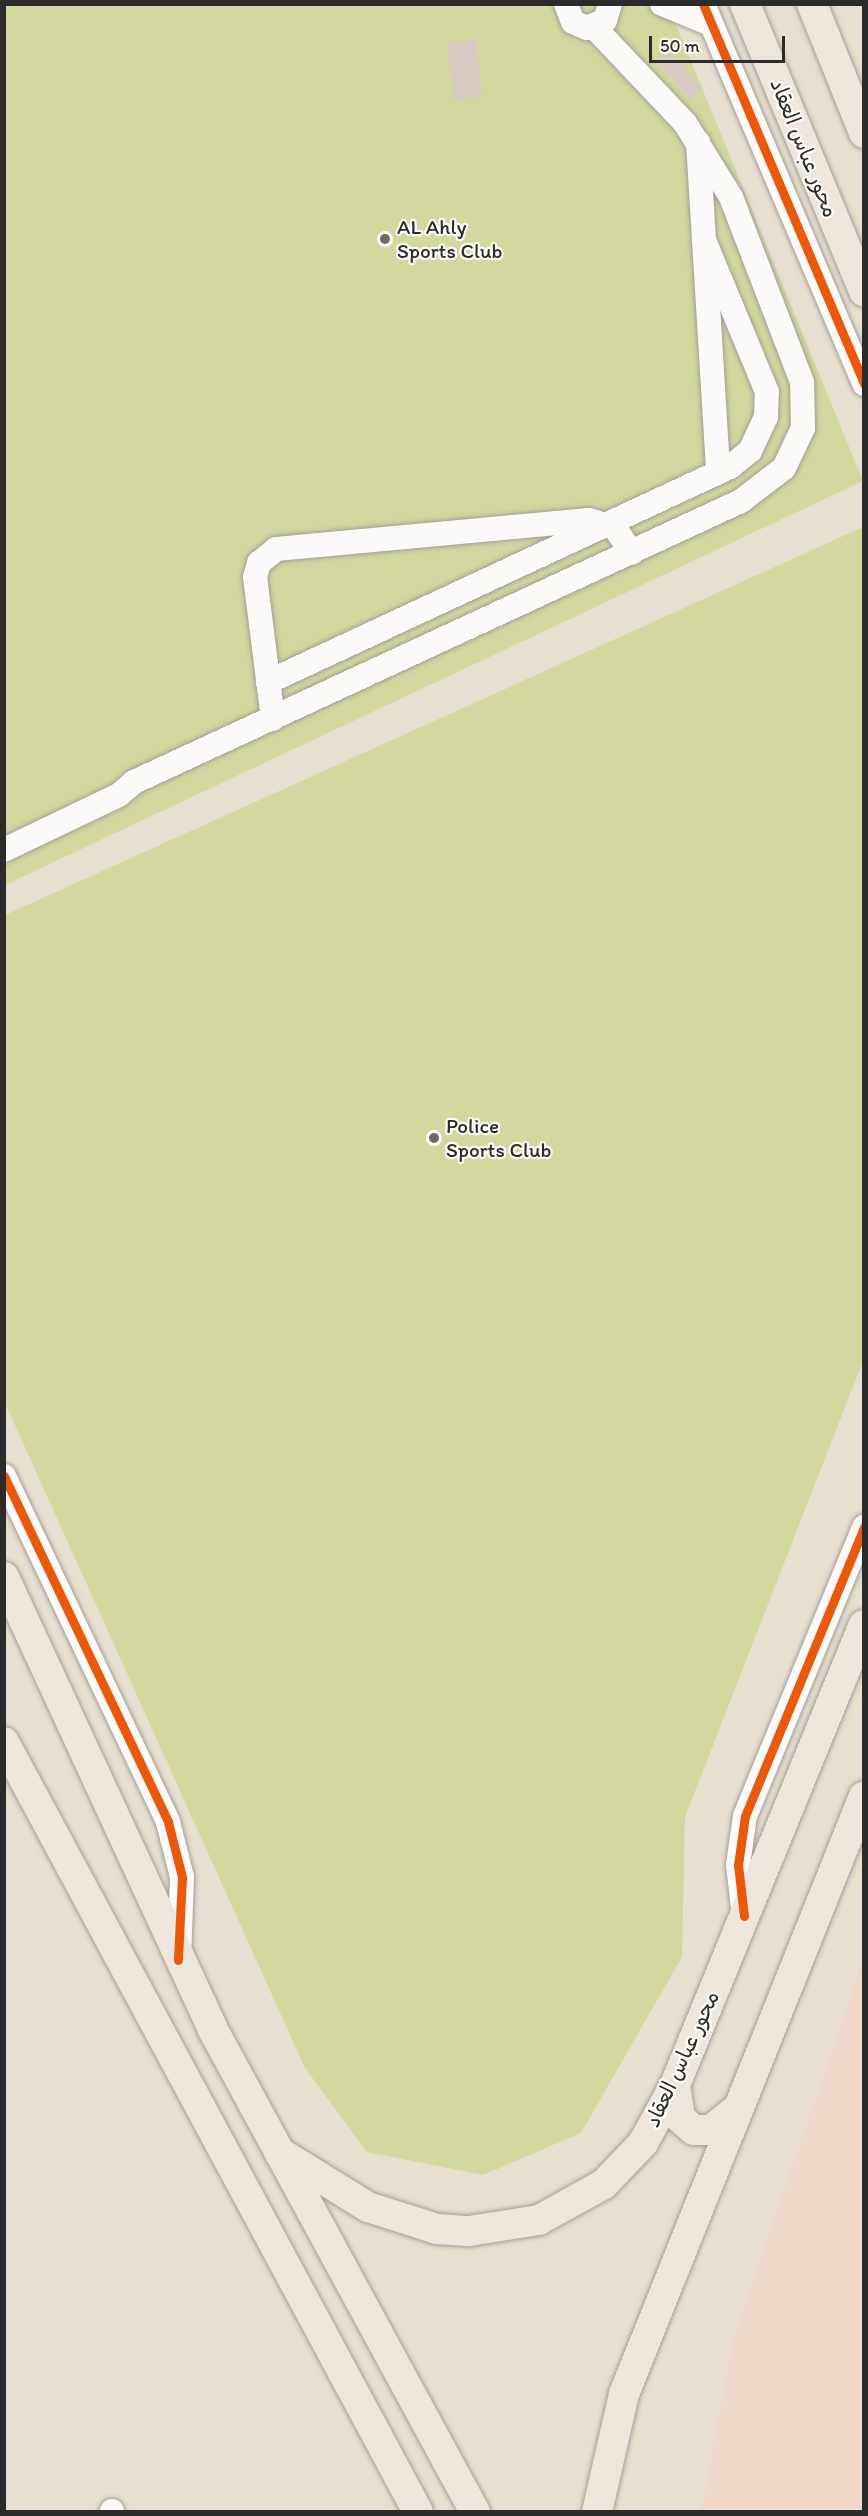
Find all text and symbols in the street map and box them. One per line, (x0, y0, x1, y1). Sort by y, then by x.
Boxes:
scale bar (652, 24, 788, 62)
text: 50 m (660, 35, 700, 57)
street label: محور عباس العقاد (765, 75, 843, 221)
place label: AL Ahly Sports Club (397, 214, 503, 264)
marker: AL Ahly Sports Club (378, 232, 392, 246)
place label: Police Sports Club (446, 1113, 552, 1163)
marker: Police Sports Club (427, 1131, 441, 1145)
street label: محور عباس العقاد (639, 1987, 725, 2131)

